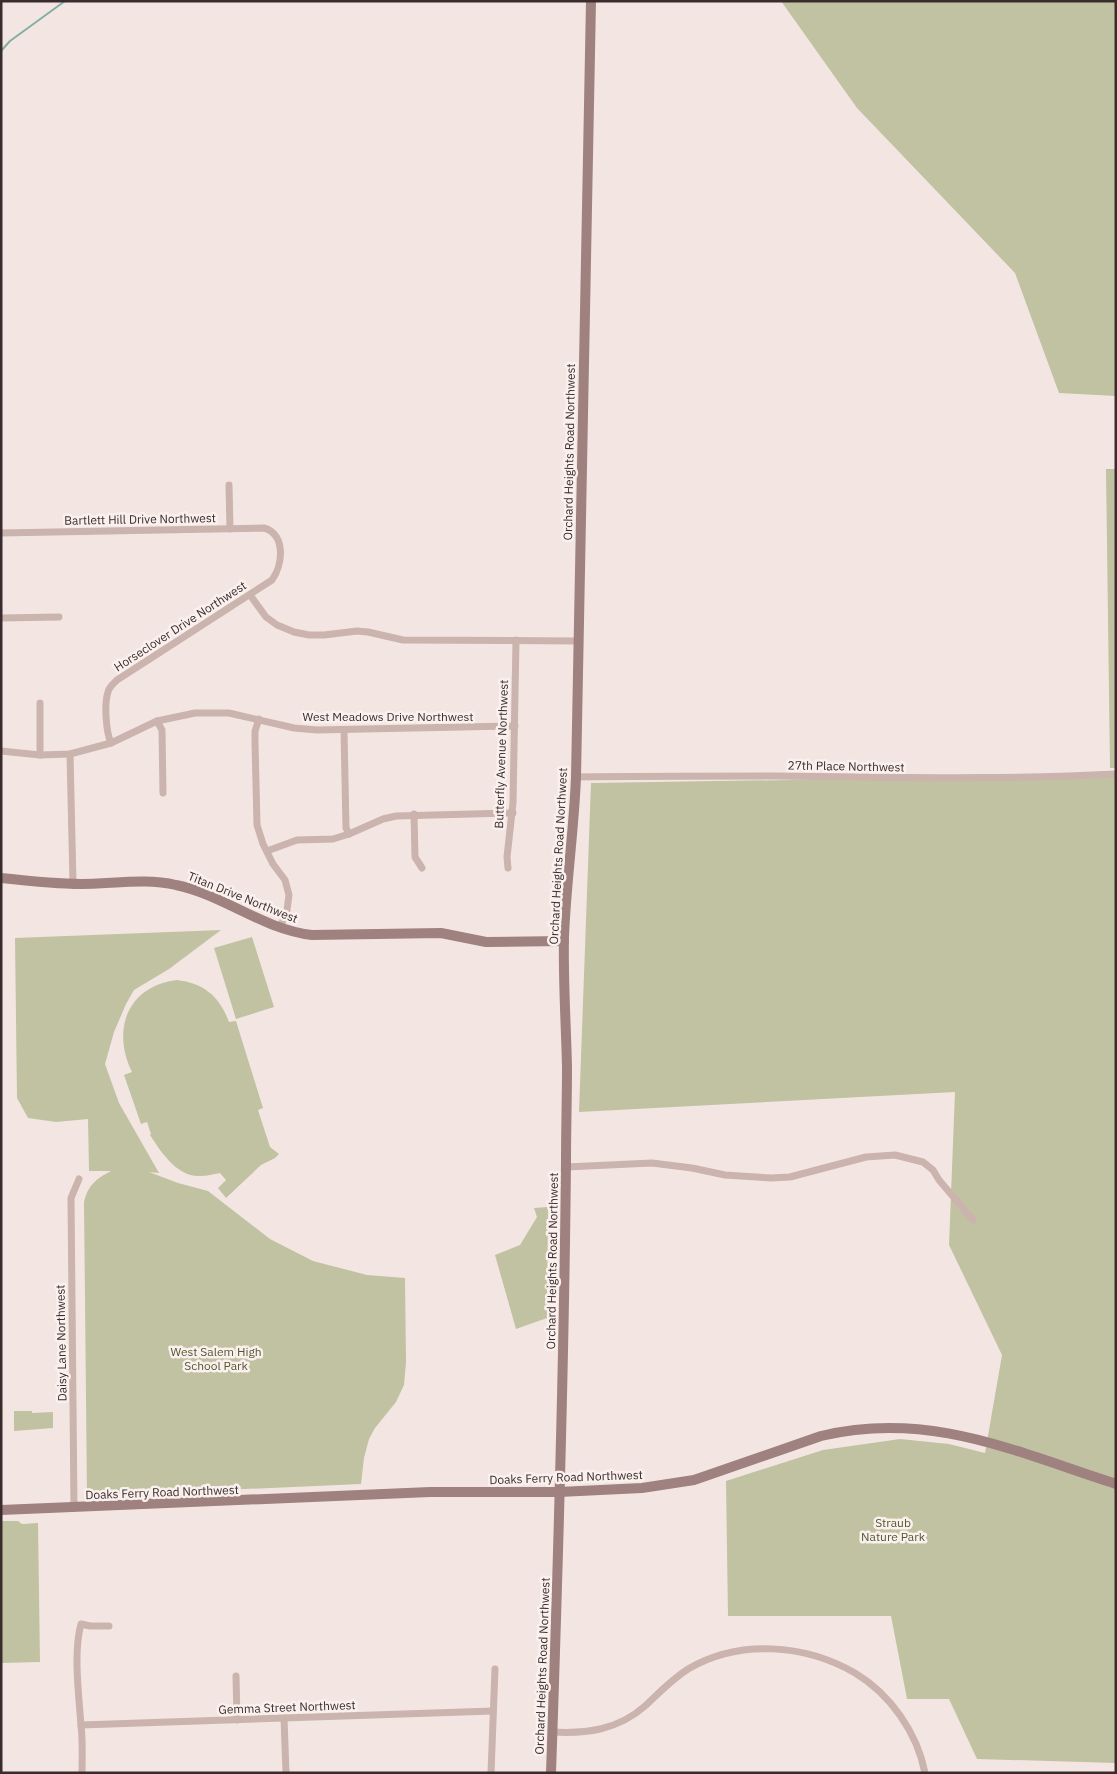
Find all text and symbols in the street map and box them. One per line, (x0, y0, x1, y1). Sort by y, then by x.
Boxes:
street label: Orchard Heights Road Northwest (560, 363, 578, 541)
street label: Bartlett Hill Drive Northwest (64, 510, 216, 528)
street label: Horseclover Drive Northwest (111, 578, 249, 674)
street label: Butterfly Avenue Northwest (491, 679, 511, 829)
street label: West Meadows Drive Northwest (302, 709, 474, 724)
street label: 27th Place Northwest (787, 757, 905, 775)
street label: Orchard Heights Road Northwest (546, 767, 570, 945)
street label: Titan Drive Northwest (186, 868, 300, 926)
street label: Orchard Heights Road Northwest (543, 1172, 561, 1350)
street label: Daisy Lane Northwest (52, 1284, 70, 1402)
park label: West Salem High School Park (170, 1344, 262, 1373)
street label: Doaks Ferry Road Northwest (489, 1467, 643, 1487)
street label: Doaks Ferry Road Northwest (85, 1482, 239, 1502)
park label: Straub Nature Park (861, 1515, 926, 1544)
street label: Orchard Heights Road Northwest (531, 1577, 553, 1755)
street label: Gemma Street Northwest (218, 1697, 356, 1717)

